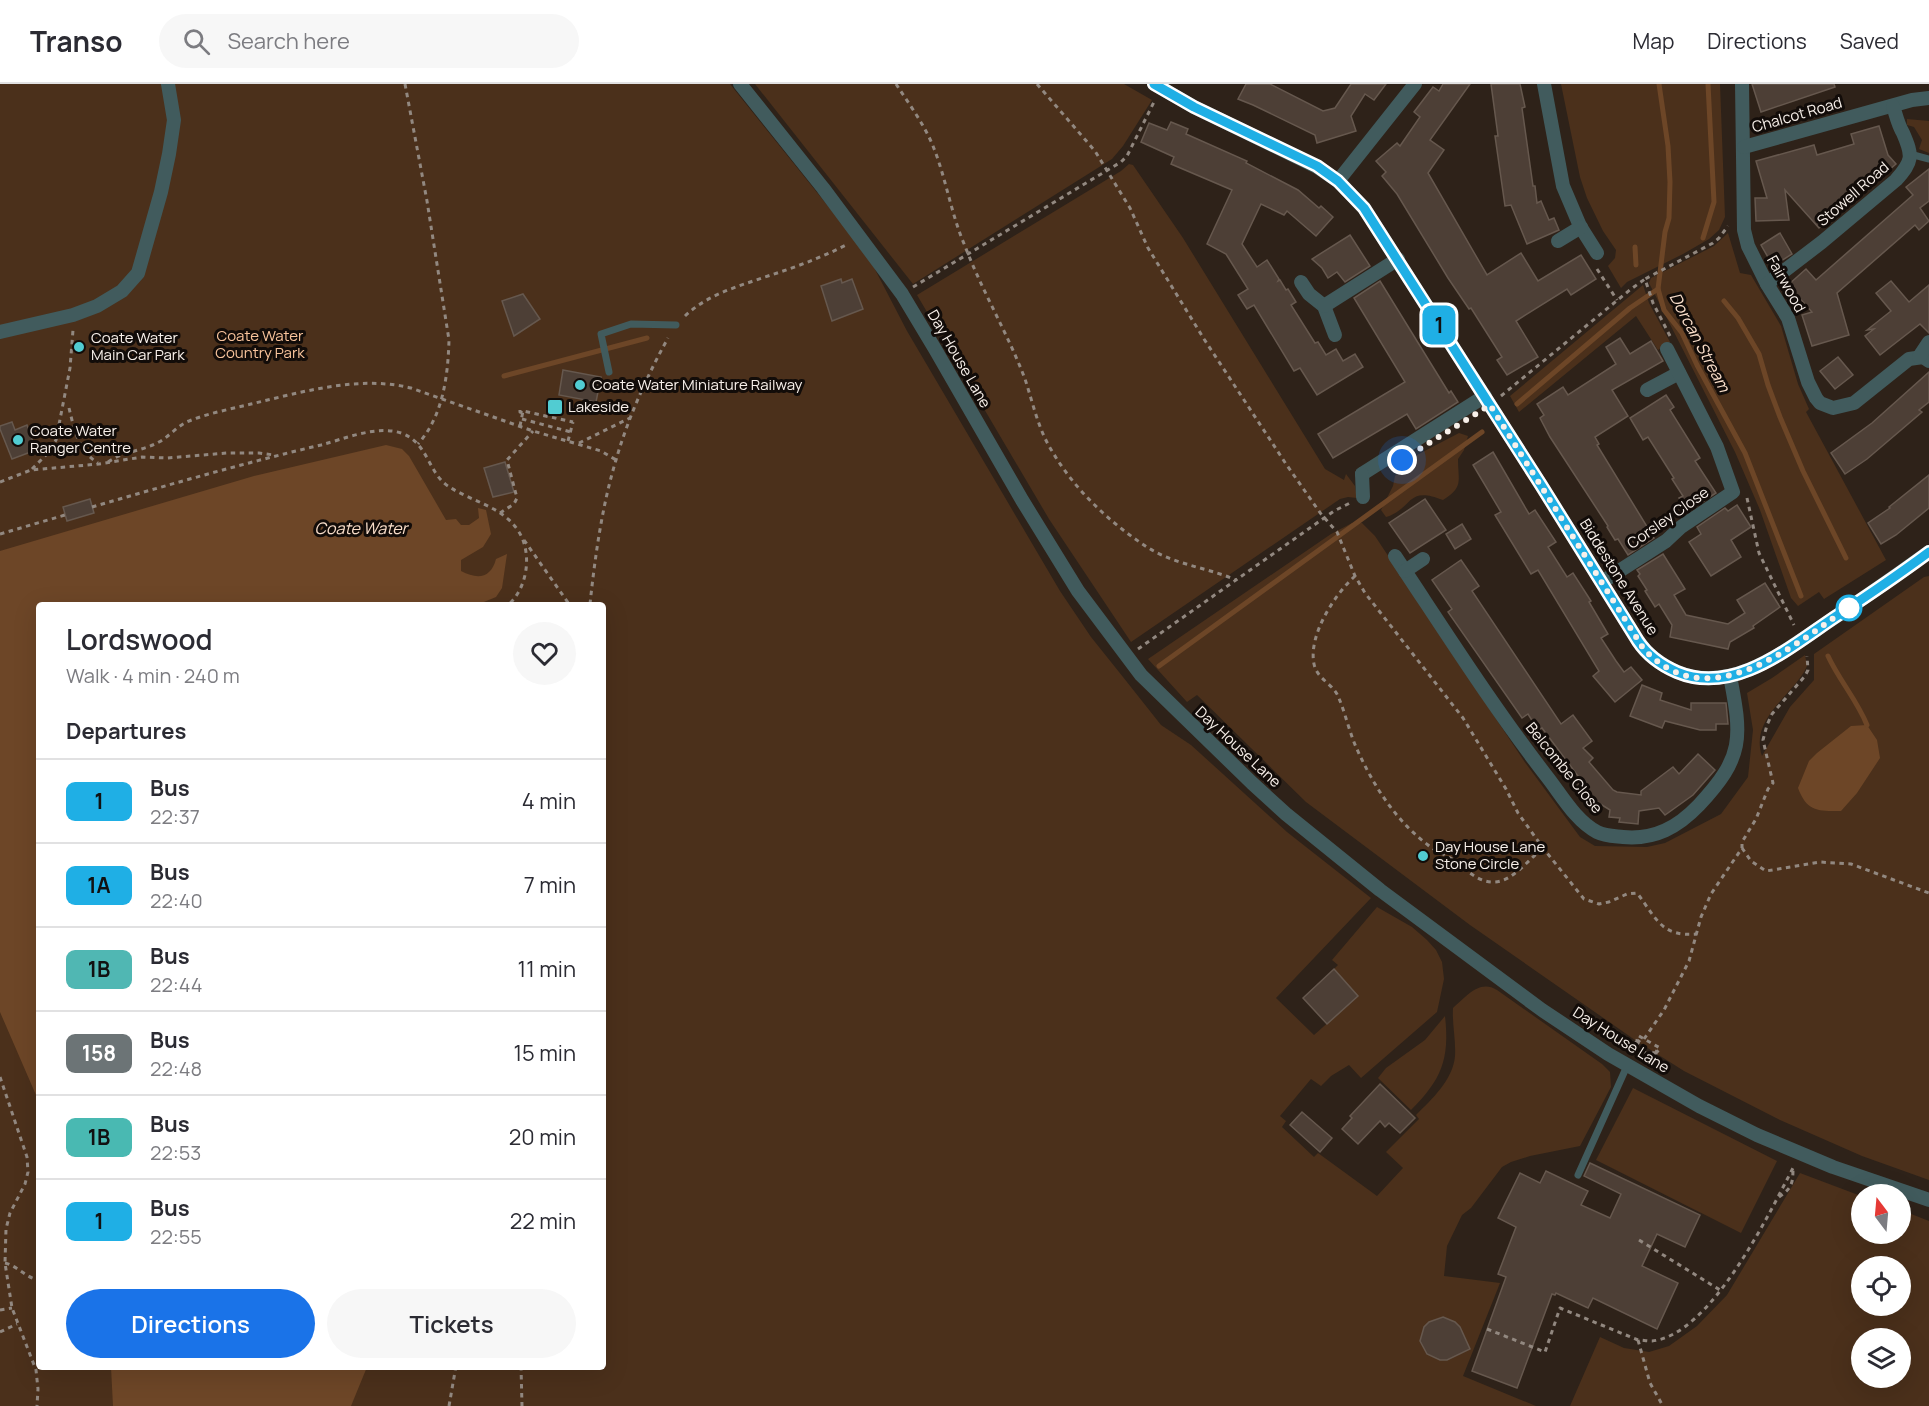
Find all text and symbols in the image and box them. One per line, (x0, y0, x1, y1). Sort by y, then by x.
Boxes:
search box (159, 14, 579, 68)
text: Transo (30, 22, 123, 60)
icon: search (180, 25, 213, 58)
text: Search here (228, 26, 350, 56)
text: Map (1633, 27, 1674, 55)
text: Directions (1707, 27, 1807, 55)
text: Saved (1840, 27, 1899, 55)
street label: Chalcot Road (1749, 92, 1844, 137)
street label: Stowell Road (1812, 156, 1893, 231)
street label: Fairwood (1762, 251, 1811, 316)
water label: Dorcan Stream (1665, 288, 1736, 397)
street label: Day House Lane (923, 306, 996, 412)
line badge: 1 (1420, 306, 1458, 344)
text: 1 (1434, 311, 1444, 339)
park label: Coate Water Country Park (215, 325, 305, 363)
place label: Coate Water Main Car Park (91, 327, 185, 365)
marker: Coate Water Main Car Park (72, 340, 86, 354)
place label: Coate Water Miniature Railway (592, 374, 803, 395)
marker: Coate Water Miniature Railway (573, 378, 587, 392)
place label: Lakeside (568, 396, 629, 417)
marker: Lakeside (546, 398, 564, 416)
place label: Coate Water Ranger Centre (30, 420, 131, 458)
marker: Coate Water Ranger Centre (11, 433, 25, 447)
your location (1387, 445, 1417, 475)
street label: Corsley Close (1623, 482, 1713, 554)
street label: Biddestone Avenue (1575, 514, 1664, 639)
water label: Coate Water (315, 517, 410, 539)
unlabelled marker (1836, 595, 1862, 621)
text: Lordswood (66, 620, 213, 658)
button: heart (513, 622, 576, 685)
text: Walk · 4 min · 240 m (66, 662, 240, 689)
street label: Day House Lane (1191, 701, 1286, 792)
text: Departures (66, 716, 186, 746)
street label: Belcombe Close (1521, 718, 1608, 818)
text: Bus (150, 773, 190, 803)
text: 4 min (522, 786, 576, 816)
text: 1 (94, 787, 104, 815)
text: 22:37 (150, 803, 200, 830)
place label: Day House Lane Stone Circle (1435, 836, 1545, 874)
marker: Day House Lane Stone Circle (1416, 849, 1430, 863)
text: Bus (150, 857, 190, 887)
text: 7 min (524, 870, 576, 900)
text: 1A (87, 871, 111, 899)
text: 22:40 (150, 887, 203, 914)
text: Bus (150, 941, 190, 971)
text: 11 min (518, 954, 576, 984)
text: 1B (88, 955, 110, 983)
text: 22:44 (150, 971, 203, 998)
street label: Day House Lane (1569, 1001, 1674, 1078)
text: Bus (150, 1025, 190, 1055)
text: 15 min (513, 1038, 576, 1068)
text: 158 (82, 1039, 116, 1067)
text: 22:48 (150, 1055, 202, 1082)
text: Bus (150, 1109, 190, 1139)
text: 20 min (509, 1122, 576, 1152)
text: 1B (88, 1123, 110, 1151)
text: 22:53 (150, 1139, 201, 1166)
north arrow (1851, 1184, 1911, 1244)
map controls (1851, 1184, 1911, 1388)
text: Bus (150, 1193, 190, 1223)
text: 22 min (510, 1206, 576, 1236)
text: 1 (94, 1207, 104, 1235)
text: 22:55 (150, 1223, 202, 1250)
button: locate (1851, 1256, 1911, 1316)
button: Directions (66, 1289, 315, 1358)
button: Tickets (327, 1289, 576, 1358)
button: layers (1851, 1328, 1911, 1388)

